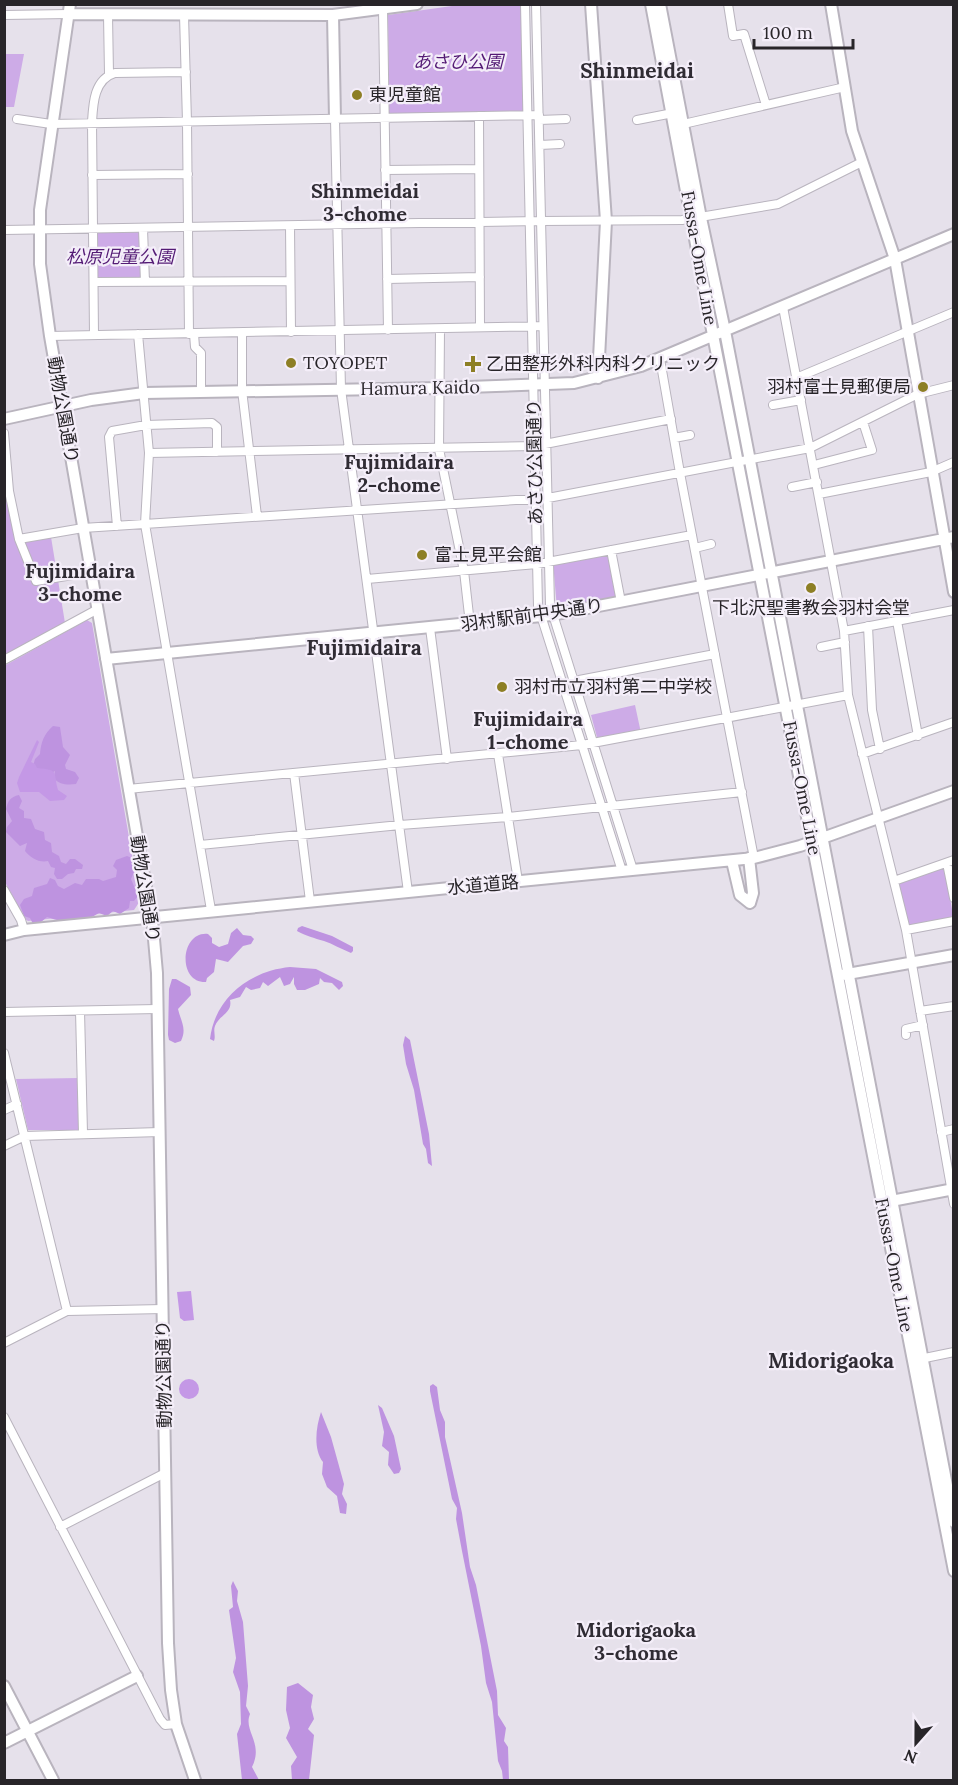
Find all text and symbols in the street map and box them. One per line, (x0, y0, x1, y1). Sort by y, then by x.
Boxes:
scale bar (754, 12, 853, 50)
text: 100 m (763, 21, 813, 44)
park label: あさひ公園 (413, 50, 506, 73)
district label: Shinmeidai (580, 57, 694, 84)
place label: 東児童館 (369, 83, 441, 106)
marker: 東児童館 (350, 88, 364, 102)
district label: Shinmeidai 3-chome (311, 178, 420, 226)
street label: Fussa-Ome Line (676, 189, 723, 327)
park label: 松原児童公園 (66, 245, 177, 268)
place label: TOYOPET (303, 351, 388, 374)
place label: 乙田整形外科内科クリニック (486, 352, 720, 375)
street label: 動物公園通り (43, 355, 84, 465)
marker: 乙田整形外科内科クリニック (464, 355, 482, 373)
marker: TOYOPET (284, 356, 298, 370)
street label: Hamura Kaido (360, 375, 480, 400)
place label: 羽村富士見郵便局 (767, 375, 911, 398)
marker: 羽村富士見郵便局 (916, 380, 930, 394)
street label: あさひ公園通り (522, 399, 547, 525)
district label: Fujimidaira 2-chome (344, 449, 455, 497)
place label: 富士見平会館 (434, 543, 542, 566)
marker: 富士見平会館 (415, 548, 429, 562)
district label: Fujimidaira 3-chome (25, 558, 136, 606)
marker: 下北沢聖書教会羽村会堂 (804, 581, 818, 595)
street label: 羽村駅前中央通り (459, 593, 605, 636)
place label: 下北沢聖書教会羽村会堂 (712, 596, 910, 619)
district label: Fujimidaira (306, 634, 422, 661)
place label: 羽村市立羽村第二中学校 (514, 675, 712, 698)
marker: 羽村市立羽村第二中学校 (495, 680, 509, 694)
district label: Fujimidaira 1-chome (473, 706, 584, 754)
street label: Fussa-Ome Line (778, 719, 827, 857)
street label: 動物公園通り (126, 834, 165, 944)
street label: 水道道路 (446, 870, 520, 899)
street label: Fussa-Ome Line (870, 1196, 919, 1334)
street label: 動物公園通り (151, 1320, 176, 1428)
district label: Midorigaoka (768, 1347, 894, 1374)
district label: Midorigaoka 3-chome (576, 1617, 697, 1665)
north arrow (886, 1713, 946, 1773)
text: N (901, 1745, 920, 1769)

